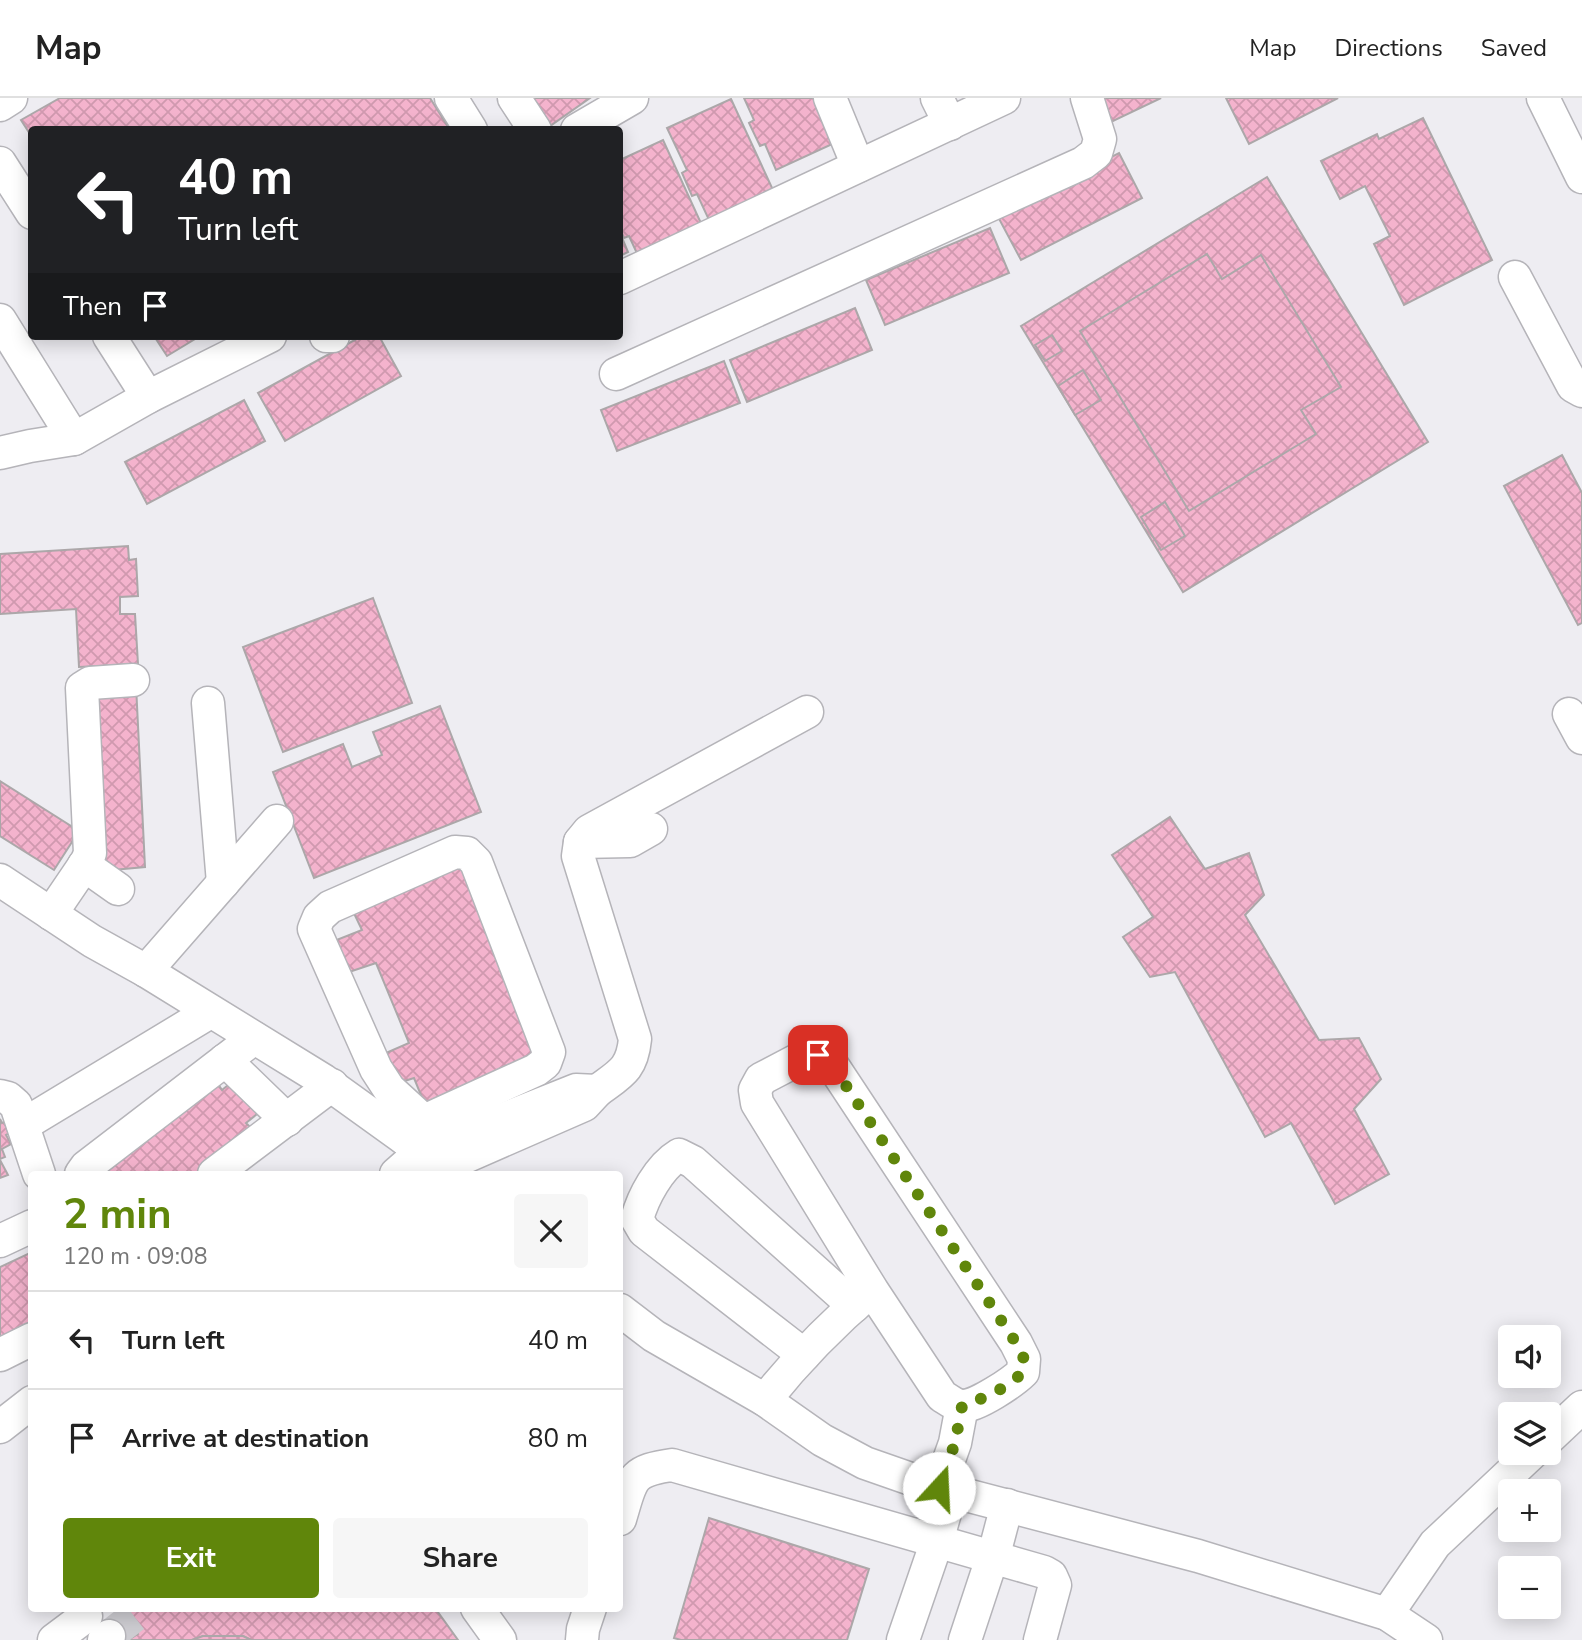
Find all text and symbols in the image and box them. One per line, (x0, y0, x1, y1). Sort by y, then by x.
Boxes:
text: Map (35, 26, 102, 71)
text: Map (1249, 32, 1296, 64)
text: Directions (1334, 32, 1443, 64)
text: Saved (1481, 32, 1547, 64)
text: 40 m (178, 144, 293, 211)
icon: left (63, 154, 154, 245)
text: Turn left (178, 208, 298, 251)
icon: arrive (136, 287, 174, 325)
text: Then (63, 289, 122, 324)
pin (788, 1025, 848, 1085)
icon: arrive (799, 1036, 837, 1074)
text: 2 min (63, 1186, 172, 1243)
button: close (514, 1194, 588, 1268)
text: 120 m · 09:08 (63, 1241, 208, 1272)
icon: left (63, 1321, 101, 1359)
text: Turn left (122, 1323, 225, 1358)
text: 40 m (528, 1323, 588, 1358)
map controls (1498, 1325, 1561, 1619)
button: sound (1498, 1325, 1561, 1388)
button: layers (1498, 1402, 1561, 1465)
icon: arrive (63, 1419, 101, 1457)
text: Arrive at destination (122, 1421, 369, 1456)
text: 80 m (528, 1421, 588, 1456)
position arrow (902, 1451, 976, 1525)
button: + (1498, 1479, 1561, 1542)
button: Exit (63, 1518, 319, 1598)
button: Share (333, 1518, 588, 1598)
button: − (1498, 1556, 1561, 1619)

